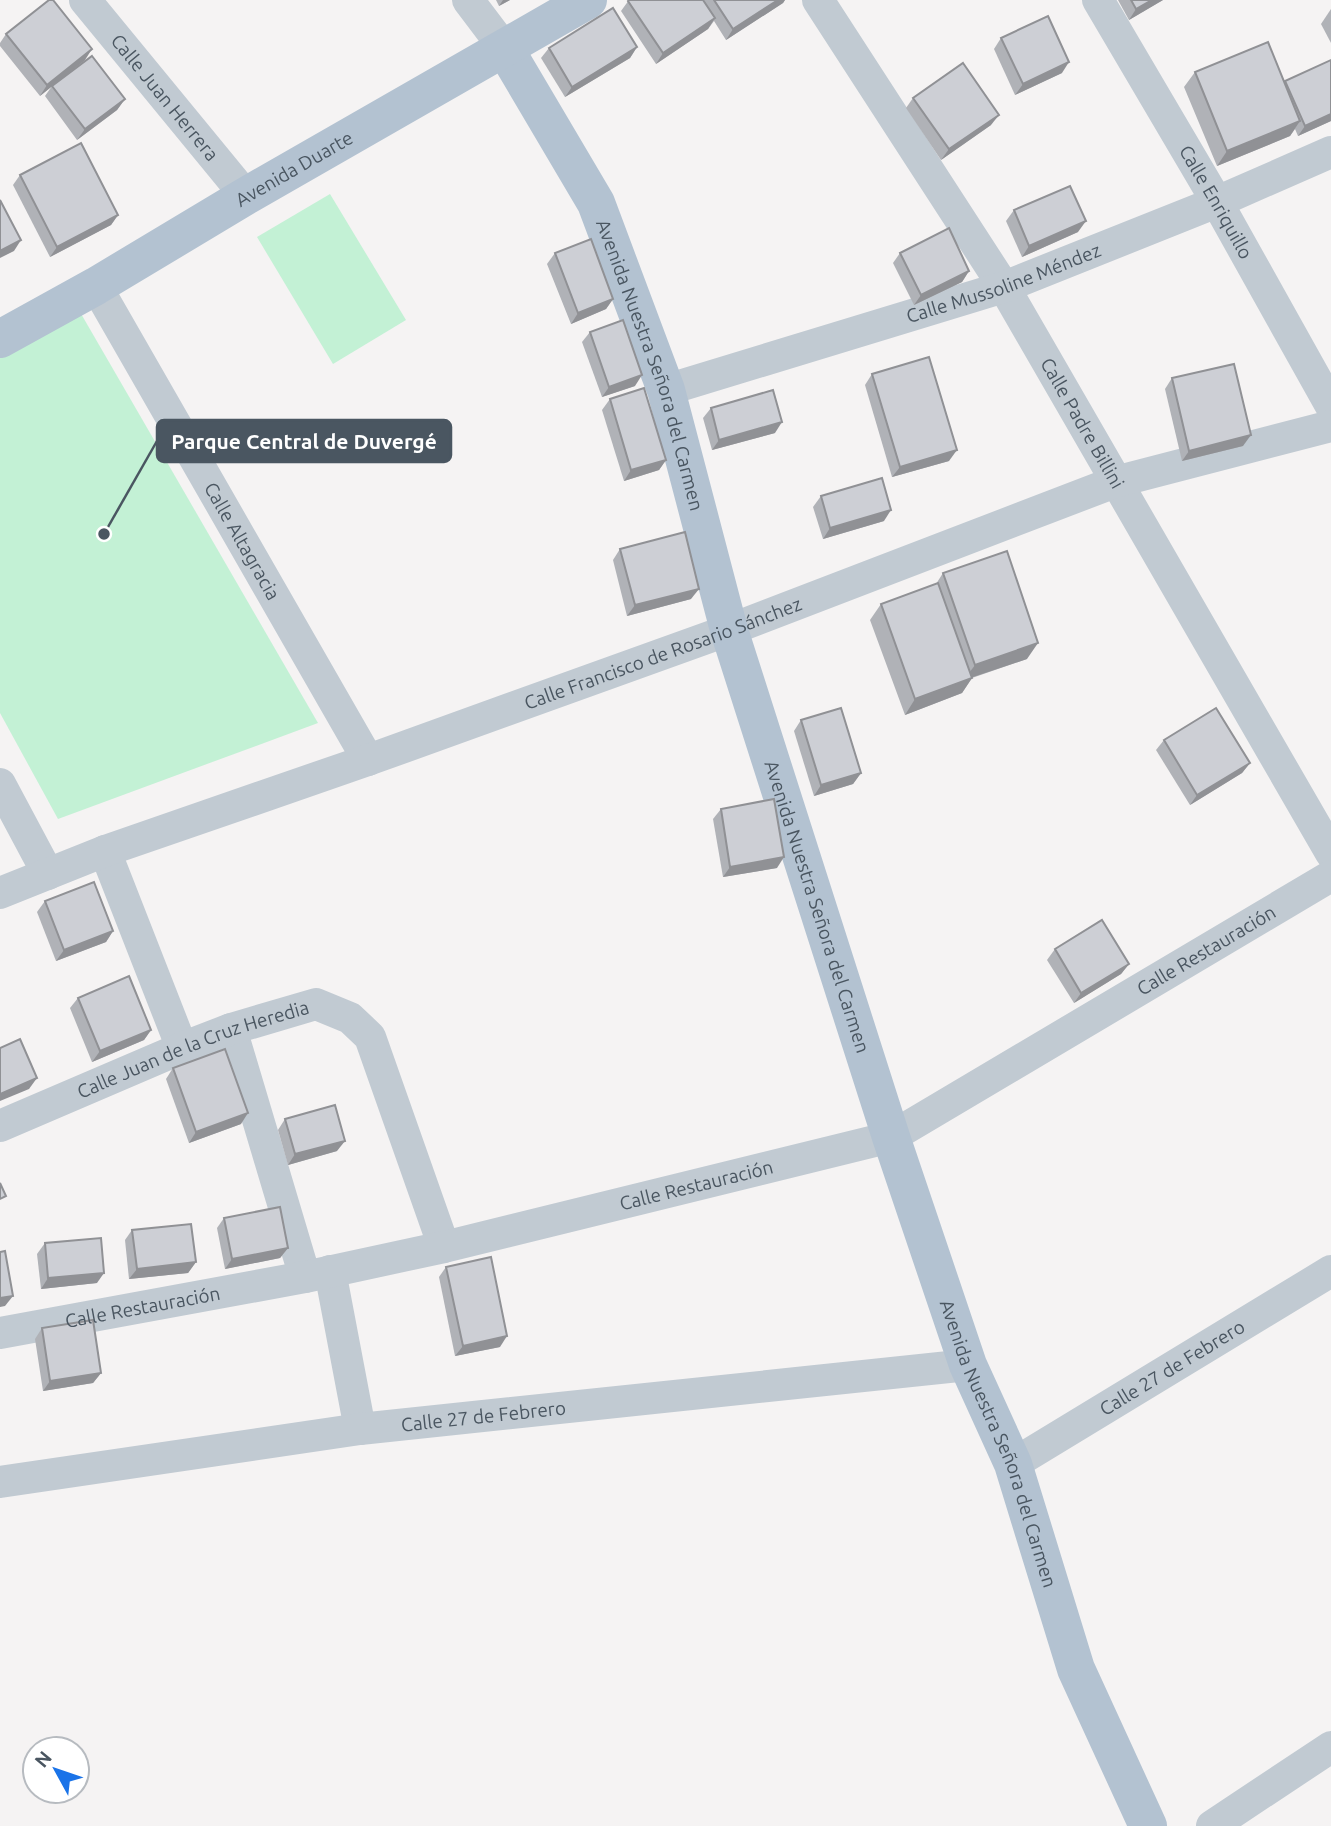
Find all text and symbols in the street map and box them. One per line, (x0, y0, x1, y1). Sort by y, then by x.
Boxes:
street label: Calle Juan Herrera (107, 30, 223, 165)
street label: Avenida Duarte (231, 126, 357, 211)
street label: Calle Enriquillo (1175, 141, 1257, 263)
street label: Avenida Nuestra Señora del Carmen (592, 216, 708, 513)
street label: Calle Mussoline Méndez (903, 238, 1104, 327)
street label: Calle Padre Billini (1036, 354, 1129, 492)
callout: Parque Central de Duvergé (157, 420, 451, 462)
text: Parque Central de Duvergé (171, 429, 437, 453)
street label: Calle Altagracia (200, 478, 285, 604)
street label: Calle Francisco de Rosario Sánchez (521, 592, 805, 714)
street label: Avenida Nuestra Señora del Carmen (760, 758, 874, 1056)
street label: Calle Restauración (1133, 900, 1279, 1000)
street label: Calle Juan de la Cruz Heredia (74, 996, 311, 1103)
street label: Calle Restauración (617, 1155, 775, 1214)
street label: Calle Restauración (63, 1282, 222, 1332)
street label: Avenida Nuestra Señora del Carmen (936, 1297, 1061, 1590)
street label: Calle 27 de Febrero (1095, 1315, 1249, 1420)
street label: Calle 27 de Febrero (400, 1396, 567, 1436)
north arrow (21, 1735, 91, 1805)
text: N (30, 1747, 56, 1772)

